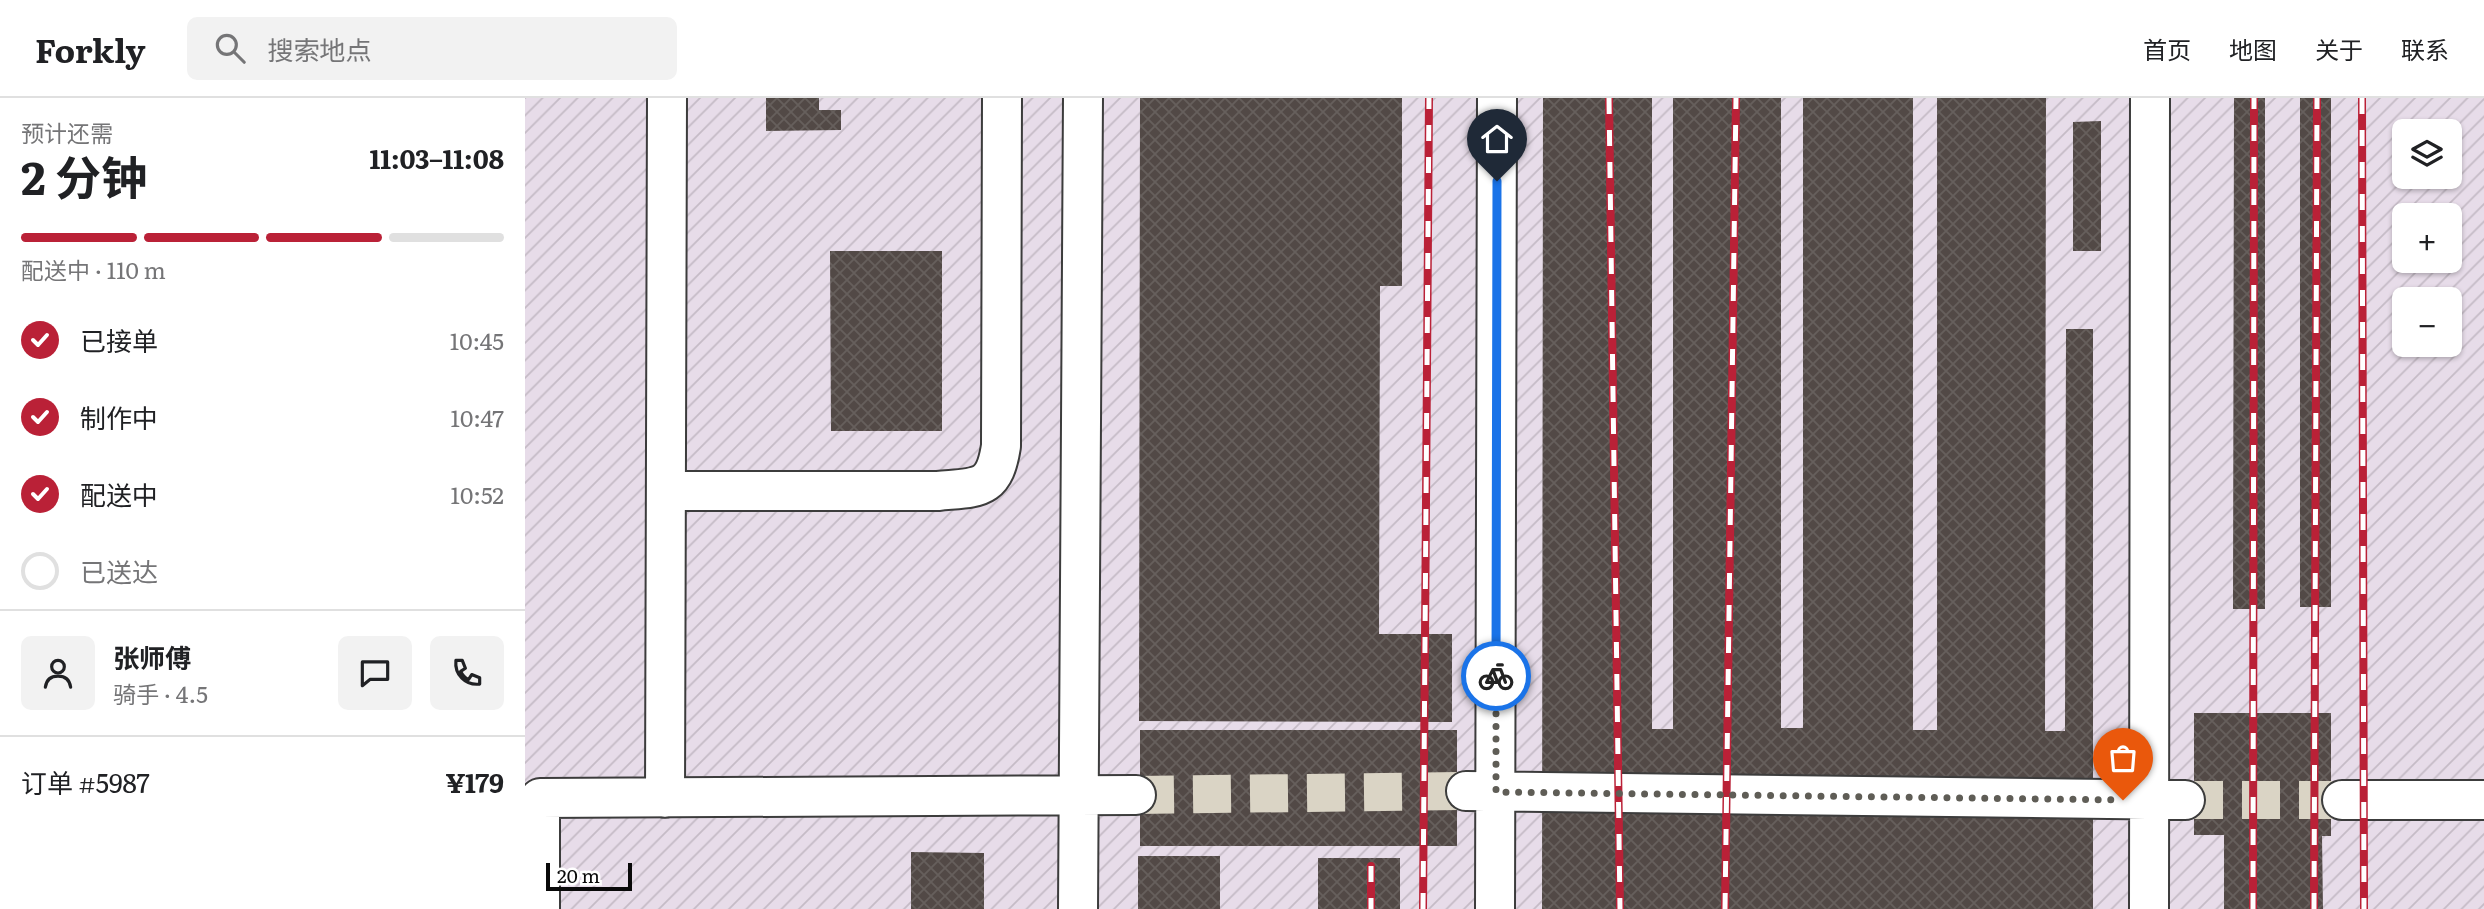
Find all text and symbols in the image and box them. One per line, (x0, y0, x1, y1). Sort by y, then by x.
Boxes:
search box (187, 17, 677, 80)
text: Forkly (35, 24, 145, 73)
icon: search (211, 29, 249, 67)
text: 搜索地点 (267, 29, 371, 68)
text: 首页 (2143, 31, 2191, 66)
text: 地图 (2229, 31, 2277, 66)
text: 关于 (2315, 31, 2363, 66)
text: 联系 (2401, 31, 2449, 66)
pin (1467, 109, 1527, 181)
text: 预计还需 (21, 115, 113, 149)
map controls (2392, 119, 2462, 357)
button: layers (2392, 119, 2462, 189)
icon: home (1478, 120, 1516, 158)
text: 11:03–11:08 (369, 138, 504, 177)
text: 2 分钟 (21, 141, 147, 209)
button: + (2392, 203, 2462, 273)
text: 配送中 · 110 m (21, 252, 166, 286)
button: − (2392, 287, 2462, 357)
text: 已接单 (80, 320, 158, 359)
icon: check (21, 321, 59, 359)
text: 10:45 (450, 323, 504, 357)
text: 制作中 (80, 397, 158, 436)
icon: check (21, 398, 59, 436)
text: 10:47 (451, 400, 504, 434)
text: 配送中 (80, 474, 158, 513)
icon: check (21, 475, 59, 513)
text: 10:52 (451, 477, 504, 511)
text: 已送达 (80, 551, 158, 590)
button: person (21, 636, 95, 710)
button: chat (338, 636, 412, 710)
button: phone (430, 636, 504, 710)
text: 张师傅 (113, 637, 191, 676)
courier (1461, 641, 1531, 711)
icon: bike (1477, 657, 1515, 695)
text: 骑手 · 4.5 (113, 676, 208, 710)
pin (2093, 728, 2153, 800)
icon: bag (2104, 739, 2142, 777)
text: 订单 #5987 (21, 762, 150, 801)
text: ¥179 (446, 762, 504, 801)
scale bar (546, 860, 632, 892)
text: 20 m (557, 861, 600, 889)

